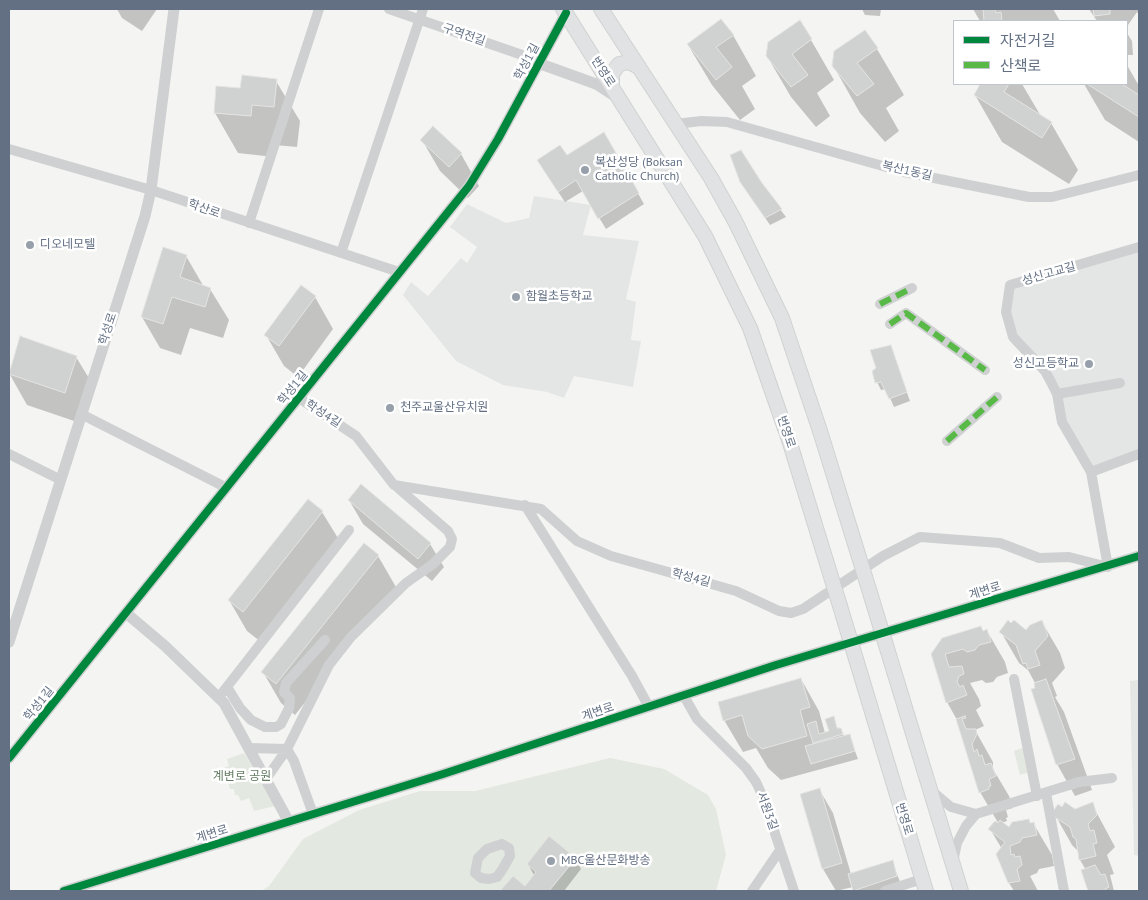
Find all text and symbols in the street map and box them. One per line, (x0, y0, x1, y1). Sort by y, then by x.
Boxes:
legend (953, 20, 1128, 85)
street label: 구역전길 (441, 21, 487, 49)
text: 자전거길 (1000, 31, 1055, 50)
street label: 학성1길 (511, 41, 543, 83)
street label: 번영로 (588, 54, 618, 90)
text: 산책로 (1000, 56, 1041, 75)
place label: 복산성당 (Boksan Catholic Church) (595, 156, 682, 184)
street label: 복산1동길 (881, 158, 933, 184)
marker: 복산성당 (Boksan Catholic Church) (579, 164, 591, 176)
street label: 학산로 (186, 197, 222, 221)
place label: 디오네모텔 (40, 238, 95, 252)
marker: 디오네모텔 (24, 239, 36, 251)
street label: 성신고교길 (1020, 259, 1078, 289)
place label: 함월초등학교 (526, 290, 592, 304)
marker: 함월초등학교 (510, 291, 522, 303)
street label: 학성로 (96, 311, 120, 347)
place label: 성신고등학교 (1013, 357, 1079, 371)
marker: 성신고등학교 (1083, 358, 1095, 370)
street label: 학성1길 (275, 368, 311, 408)
street label: 학성4길 (302, 397, 344, 431)
place label: 천주교울산유치원 (400, 401, 488, 415)
marker: 천주교울산유치원 (384, 402, 396, 414)
street label: 번영로 (774, 414, 798, 450)
street label: 학성4길 (670, 566, 712, 590)
street label: 계변로 (967, 579, 1003, 603)
street label: 학성1길 (21, 684, 57, 724)
street label: 계변로 (580, 700, 616, 724)
park label: 계변로 공원 (213, 770, 271, 784)
street label: 서원3길 (753, 790, 781, 832)
street label: 번영로 (892, 801, 916, 837)
street label: 계변로 (194, 822, 230, 846)
place label: MBC울산문화방송 (561, 854, 651, 868)
marker: MBC울산문화방송 (545, 855, 557, 867)

